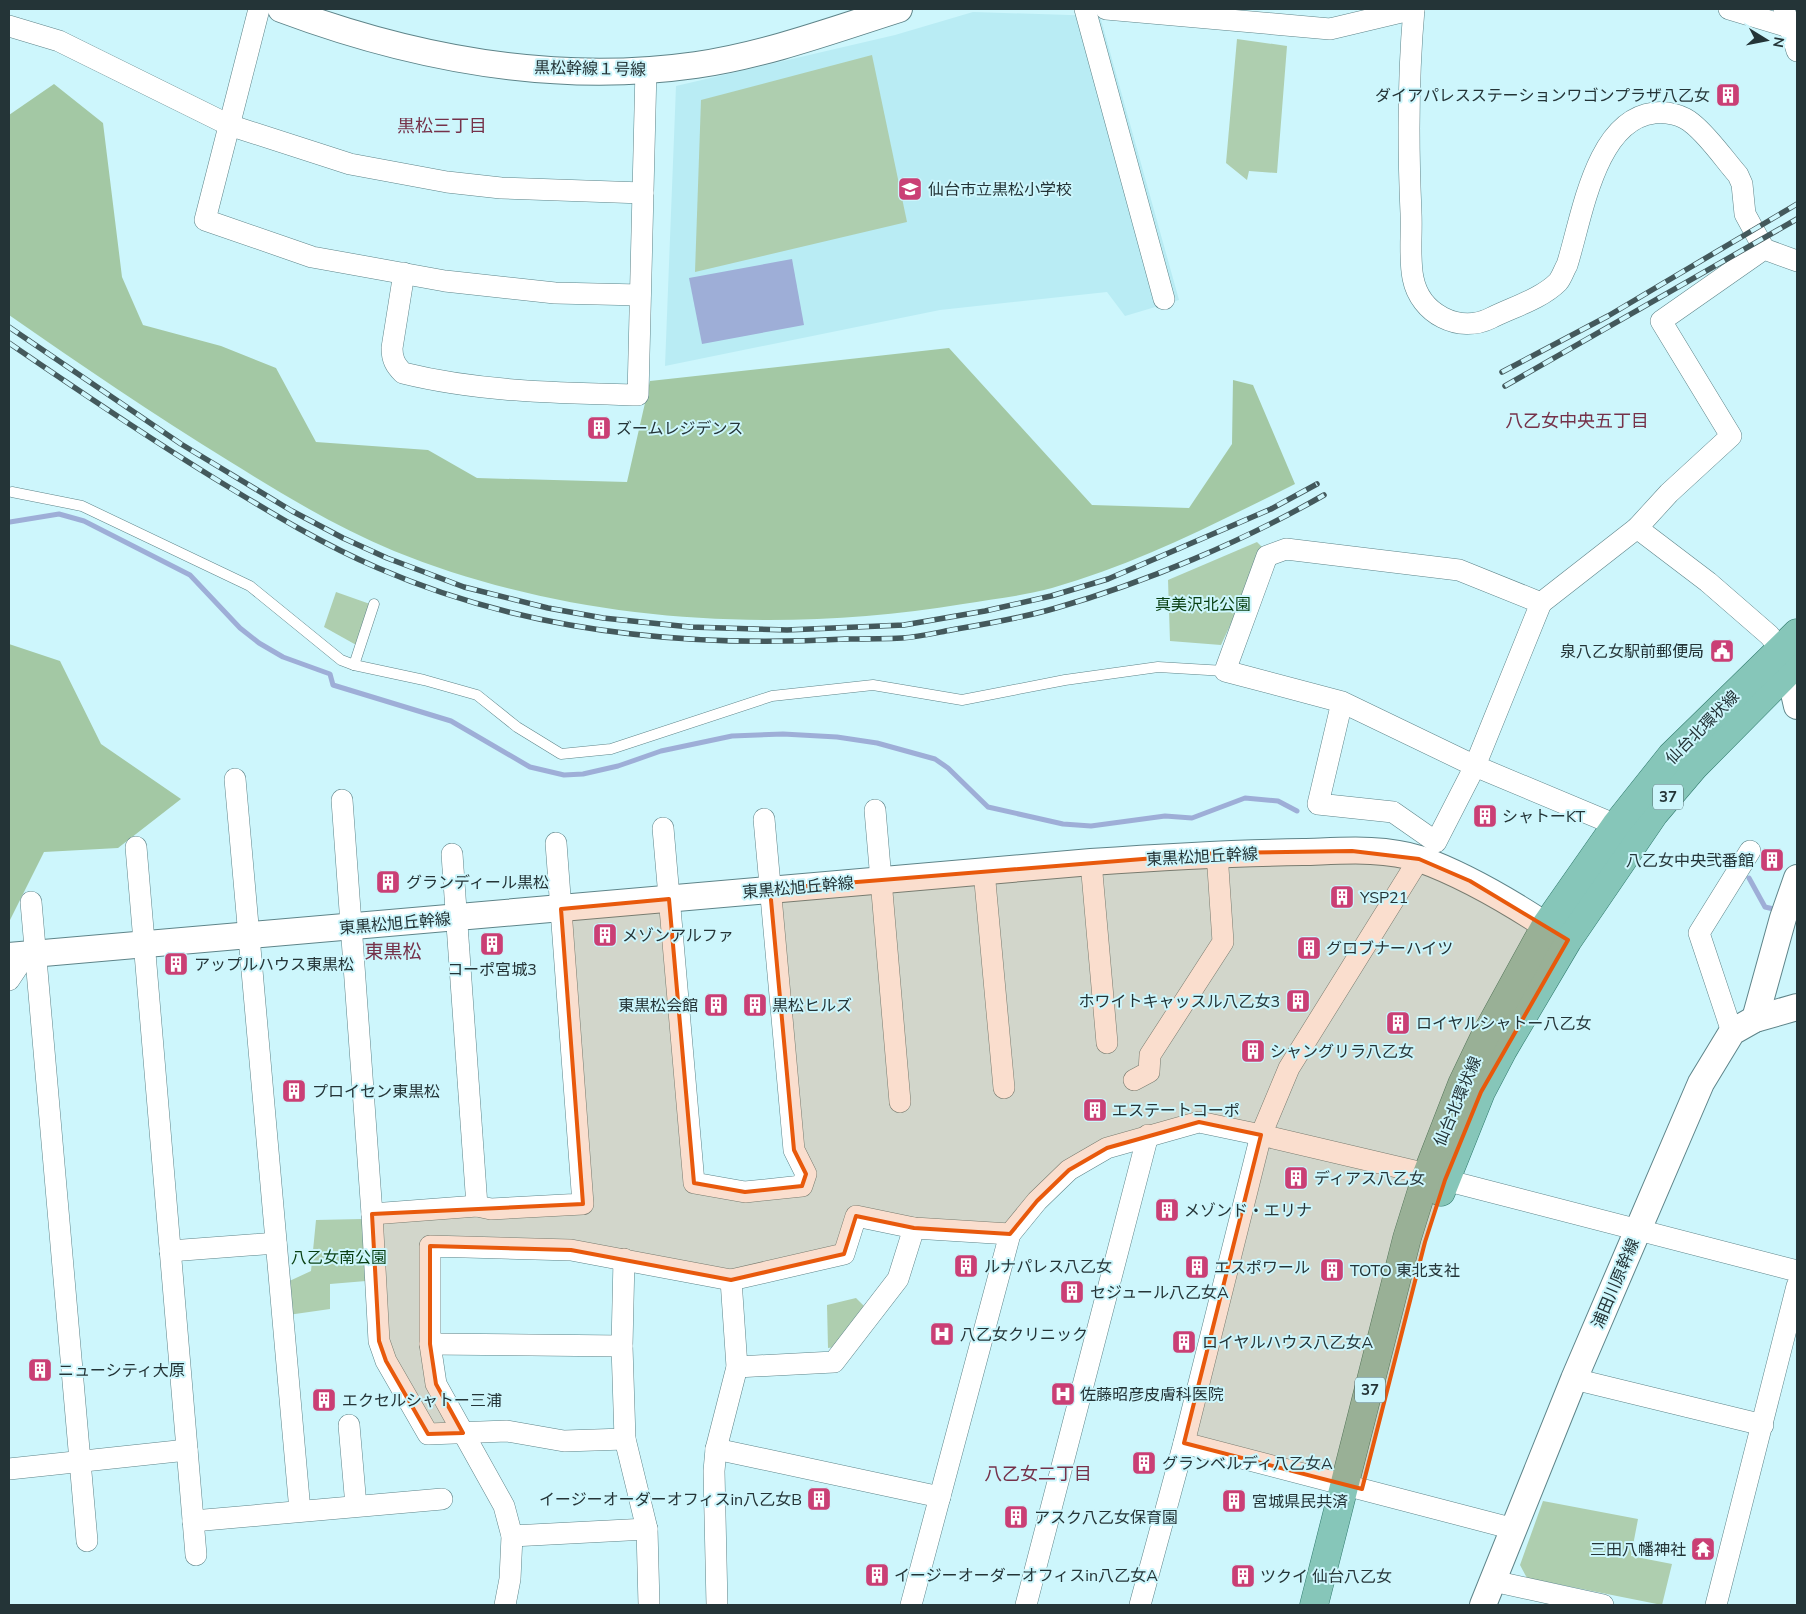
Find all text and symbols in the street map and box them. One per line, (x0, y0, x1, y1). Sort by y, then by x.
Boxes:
north arrow (1741, 15, 1791, 65)
text: N (1768, 35, 1789, 49)
street label: 黒松幹線１号線 (534, 57, 646, 81)
building icon: ダイアパレスステーションワゴンプラザ八乙女 (1715, 82, 1741, 108)
place label: ダイアパレスステーションワゴンプラザ八乙女 (1375, 85, 1710, 107)
district label: 黒松三丁目 (397, 114, 487, 138)
school or university icon: 仙台市立黒松小学校 (897, 176, 923, 202)
place label: 仙台市立黒松小学校 (928, 179, 1072, 201)
district label: 八乙女中央五丁目 (1505, 409, 1649, 433)
building icon: ズームレジデンス (586, 415, 612, 441)
place label: ズームレジデンス (616, 418, 743, 440)
park label: 真美沢北公園 (1155, 594, 1251, 616)
public building icon: 泉八乙女駅前郵便局 (1709, 638, 1735, 664)
place label: 泉八乙女駅前郵便局 (1560, 641, 1704, 663)
street label: 仙台北環状線 (1661, 686, 1744, 769)
road number: 37 (1653, 784, 1683, 810)
building icon: シャトーKT (1472, 803, 1498, 829)
place label: シャトーKT (1502, 806, 1585, 828)
street label: 東黒松旭丘幹線 (1146, 843, 1259, 871)
building icon: 八乙女中央弐番館 (1759, 847, 1785, 873)
place label: 八乙女中央弐番館 (1626, 850, 1754, 872)
building icon: グランディール黒松 (375, 869, 401, 895)
place label: グランディール黒松 (406, 872, 549, 894)
street label: 東黒松旭丘幹線 (741, 872, 855, 904)
building icon: YSP21 (1329, 884, 1355, 910)
place label: YSP21 (1359, 887, 1408, 909)
street label: 東黒松旭丘幹線 (338, 908, 452, 940)
building icon: メゾンアルファ (592, 922, 618, 948)
place label: メゾンアルファ (622, 925, 734, 947)
building icon: コーポ宮城3 (479, 931, 505, 957)
building icon: グロブナーハイツ (1296, 935, 1322, 961)
place label: グロブナーハイツ (1326, 938, 1453, 960)
district label: 東黒松 (364, 939, 422, 965)
building icon: アップルハウス東黒松 (163, 951, 189, 977)
place label: アップルハウス東黒松 (194, 954, 354, 976)
place label: コーポ宮城3 (447, 959, 537, 981)
building icon: ホワイトキャッスル八乙女3 (1285, 988, 1311, 1014)
place label: ホワイトキャッスル八乙女3 (1078, 991, 1280, 1013)
building icon: 東黒松会館 (703, 992, 729, 1018)
building icon: 黒松ヒルズ (742, 992, 768, 1018)
place label: 東黒松会館 (618, 995, 698, 1017)
place label: 黒松ヒルズ (772, 995, 852, 1017)
building icon: ロイヤルシャトー八乙女 (1385, 1010, 1411, 1036)
place label: ロイヤルシャトー八乙女 (1416, 1013, 1592, 1035)
building icon: シャングリラ八乙女 (1240, 1038, 1266, 1064)
place label: シャングリラ八乙女 (1270, 1041, 1414, 1063)
street label: 仙台北環状線 (1429, 1053, 1487, 1150)
building icon: プロイセン東黒松 (281, 1078, 307, 1104)
place label: プロイセン東黒松 (312, 1081, 440, 1103)
building icon: エステートコーポ (1082, 1097, 1108, 1123)
place label: エステートコーポ (1112, 1100, 1240, 1122)
building icon: ディアス八乙女 (1283, 1165, 1309, 1191)
place label: ディアス八乙女 (1314, 1168, 1425, 1190)
building icon: メゾンド・エリナ (1154, 1197, 1180, 1223)
place label: メゾンド・エリナ (1184, 1200, 1312, 1222)
street label: 浦田川原幹線 (1587, 1235, 1645, 1332)
park label: 八乙女南公園 (291, 1247, 387, 1269)
building icon: ルナパレス八乙女 (953, 1253, 979, 1279)
building icon: エスポワール (1184, 1254, 1210, 1280)
place label: ルナパレス八乙女 (984, 1256, 1112, 1278)
place label: エスポワール (1214, 1257, 1310, 1279)
building icon: TOTO 東北支社 (1319, 1257, 1345, 1283)
place label: TOTO 東北支社 (1350, 1260, 1460, 1282)
building icon: セジュール八乙女A (1059, 1279, 1085, 1305)
place label: セジュール八乙女A (1090, 1282, 1229, 1304)
hospital icon: 八乙女クリニック (929, 1321, 955, 1347)
place label: 八乙女クリニック (960, 1324, 1088, 1346)
building icon: ロイヤルハウス八乙女A (1171, 1329, 1197, 1355)
place label: ロイヤルハウス八乙女A (1202, 1332, 1374, 1354)
building icon: ニューシティ大原 (27, 1357, 53, 1383)
place label: ニューシティ大原 (58, 1360, 185, 1382)
road number: 37 (1355, 1378, 1385, 1402)
hospital icon: 佐藤昭彦皮膚科医院 (1050, 1381, 1076, 1407)
place label: 佐藤昭彦皮膚科医院 (1080, 1384, 1224, 1406)
building icon: エクセルシャトー三浦 (311, 1387, 337, 1413)
place label: エクセルシャトー三浦 (342, 1390, 502, 1412)
building icon: グランベルディ八乙女A (1131, 1450, 1157, 1476)
place label: グランベルディ八乙女A (1162, 1453, 1333, 1475)
district label: 八乙女二丁目 (984, 1462, 1092, 1486)
building icon: イージーオーダーオフィスin八乙女B (806, 1486, 832, 1512)
building icon: 宮城県民共済 (1221, 1488, 1247, 1514)
place label: イージーオーダーオフィスin八乙女B (539, 1489, 802, 1511)
place label: 宮城県民共済 (1252, 1491, 1348, 1513)
building icon: アスク八乙女保育園 (1003, 1504, 1029, 1530)
place label: アスク八乙女保育園 (1034, 1507, 1178, 1529)
temple icon: 三田八幡神社 (1690, 1536, 1716, 1562)
place label: 三田八幡神社 (1590, 1539, 1686, 1561)
building icon: イージーオーダーオフィスin八乙女A (864, 1562, 890, 1588)
building icon: ツクイ 仙台八乙女 (1230, 1563, 1256, 1589)
place label: イージーオーダーオフィスin八乙女A (894, 1565, 1158, 1587)
place label: ツクイ 仙台八乙女 (1260, 1566, 1392, 1588)

